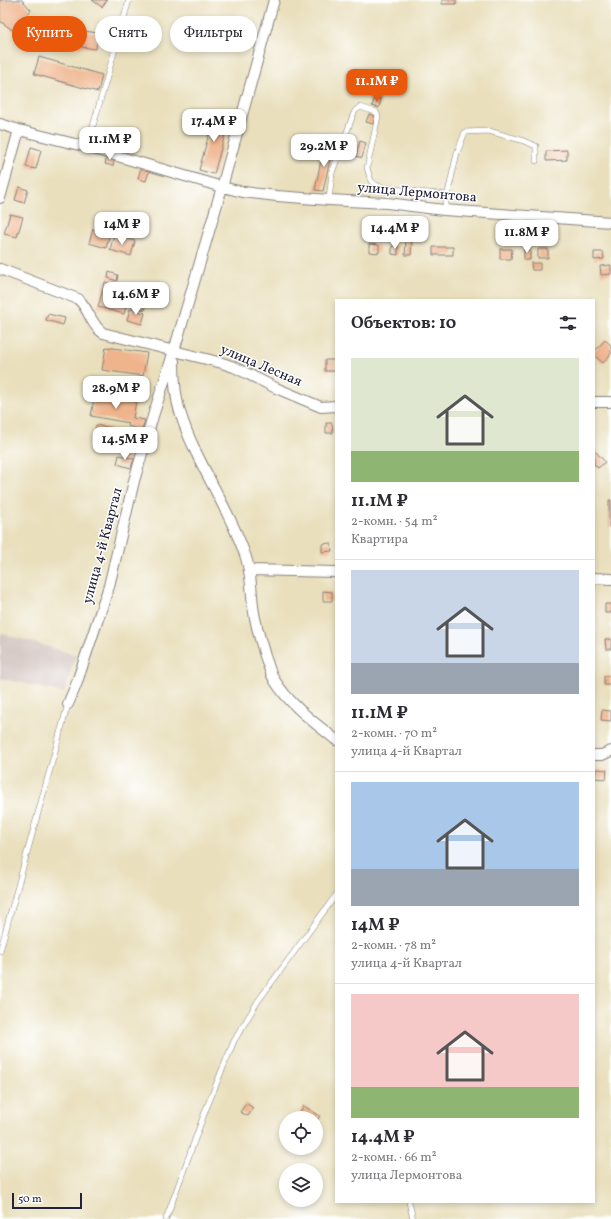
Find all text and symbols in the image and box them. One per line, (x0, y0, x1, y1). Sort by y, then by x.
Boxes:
chip: Купить (12, 16, 87, 52)
chip: Снять (95, 16, 162, 52)
chip: Фильтры (170, 16, 257, 52)
pin: 11.1M ₽ (340, 69, 414, 103)
text: 11.1M ₽ (355, 73, 399, 91)
pin: 17.4M ₽ (177, 109, 251, 143)
text: 17.4M ₽ (191, 113, 237, 131)
pin: 11.1M ₽ (73, 127, 147, 161)
text: 11.1M ₽ (88, 131, 132, 149)
pin: 29.2M ₽ (287, 134, 361, 168)
text: 29.2M ₽ (300, 138, 348, 156)
street label: улица Лермонтова (357, 178, 477, 208)
pin: 14M ₽ (94, 212, 150, 246)
text: 14M ₽ (103, 216, 141, 234)
pin: 14.4M ₽ (358, 216, 432, 250)
text: 14.4M ₽ (371, 220, 419, 238)
pin: 11.8M ₽ (490, 220, 564, 254)
text: 11.8M ₽ (504, 224, 550, 242)
pin: 14.6M ₽ (99, 282, 173, 316)
text: 14.6M ₽ (112, 286, 160, 304)
text: Объектов: 10 (351, 312, 456, 335)
icon: filters (557, 312, 579, 334)
street label: улица Лесная (217, 340, 305, 392)
pin: 28.9M ₽ (79, 376, 153, 410)
text: 28.9M ₽ (92, 380, 140, 398)
icon: home (429, 384, 501, 456)
pin: 14.5M ₽ (88, 427, 162, 461)
text: 14.5M ₽ (101, 431, 149, 449)
street label: улица 4-й Квартал (78, 485, 128, 606)
text: 11.1M ₽ (351, 490, 408, 513)
text: 2-комн. · 54 m² (351, 513, 437, 531)
text: Квартира (351, 531, 408, 549)
icon: home (429, 596, 501, 668)
text: 11.1M ₽ (351, 702, 408, 725)
text: 2-комн. · 70 m² (351, 725, 437, 743)
text: улица 4-й Квартал (351, 743, 462, 761)
icon: home (429, 808, 501, 880)
text: 14M ₽ (351, 914, 400, 937)
text: 2-комн. · 78 m² (351, 937, 436, 955)
text: улица 4-й Квартал (351, 955, 462, 973)
icon: home (429, 1020, 501, 1092)
map controls (279, 1111, 323, 1207)
button: locate (279, 1111, 323, 1155)
text: 14.4M ₽ (351, 1126, 415, 1149)
text: 2-комн. · 66 m² (351, 1149, 437, 1167)
button: layers (279, 1163, 323, 1207)
text: улица Лермонтова (351, 1167, 462, 1185)
scale bar (12, 1191, 82, 1210)
text: 50 m (18, 1192, 42, 1207)

